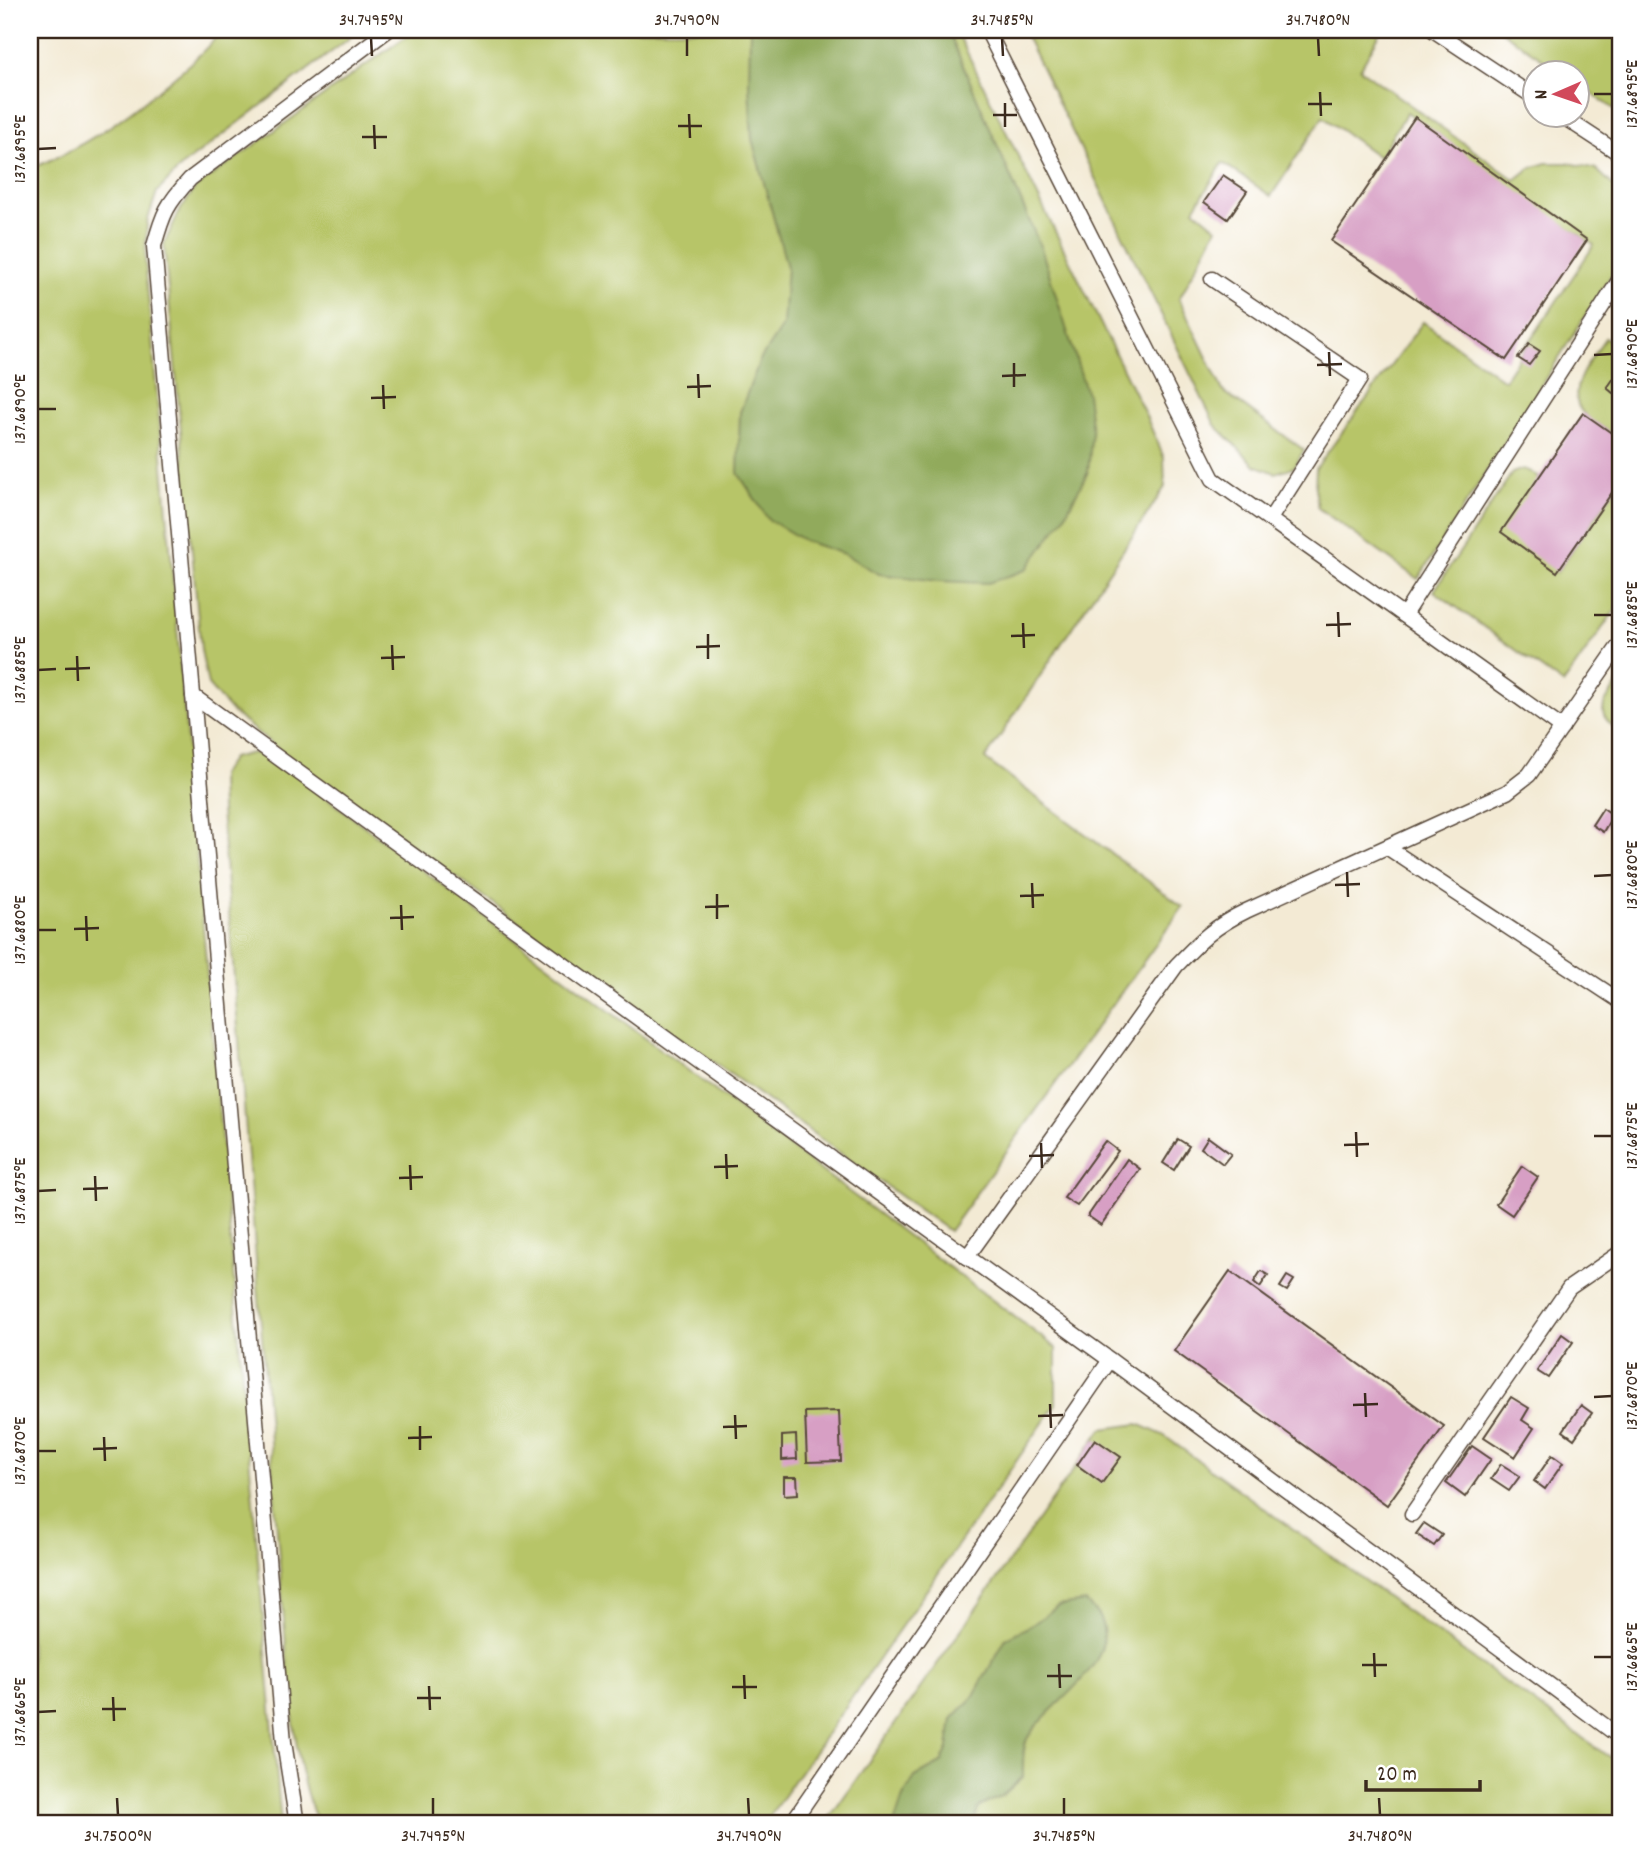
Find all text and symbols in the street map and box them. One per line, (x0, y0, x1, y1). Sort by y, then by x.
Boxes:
text: 34.7495°N (339, 9, 403, 34)
text: 34.7490°N (654, 9, 720, 34)
text: 34.7485°N (970, 9, 1034, 34)
text: 34.7480°N (1286, 9, 1350, 34)
north arrow (1520, 60, 1590, 130)
text: 137.6895°E (1621, 60, 1646, 128)
text: N (1529, 89, 1556, 100)
text: 137.6895°E (9, 115, 34, 183)
text: 137.6890°E (1621, 319, 1646, 389)
text: 137.6890°E (9, 374, 34, 444)
text: 137.6885°E (1621, 581, 1646, 649)
text: 137.6885°E (9, 636, 34, 704)
text: 137.6880°E (1621, 841, 1646, 909)
text: 137.6880°E (9, 896, 34, 964)
text: 137.6875°E (1621, 1102, 1646, 1170)
text: 137.6875°E (9, 1157, 34, 1225)
text: 137.6870°E (1621, 1362, 1646, 1430)
text: 137.6870°E (9, 1417, 34, 1485)
text: 137.6865°E (1621, 1623, 1646, 1691)
text: 137.6865°E (9, 1678, 34, 1746)
scale bar (1366, 1749, 1480, 1793)
text: 20 m (1377, 1761, 1417, 1791)
text: 34.7500°N (84, 1825, 152, 1850)
text: 34.7495°N (401, 1825, 465, 1850)
text: 34.7490°N (716, 1825, 782, 1850)
text: 34.7485°N (1032, 1825, 1096, 1850)
text: 34.7480°N (1348, 1825, 1412, 1850)

